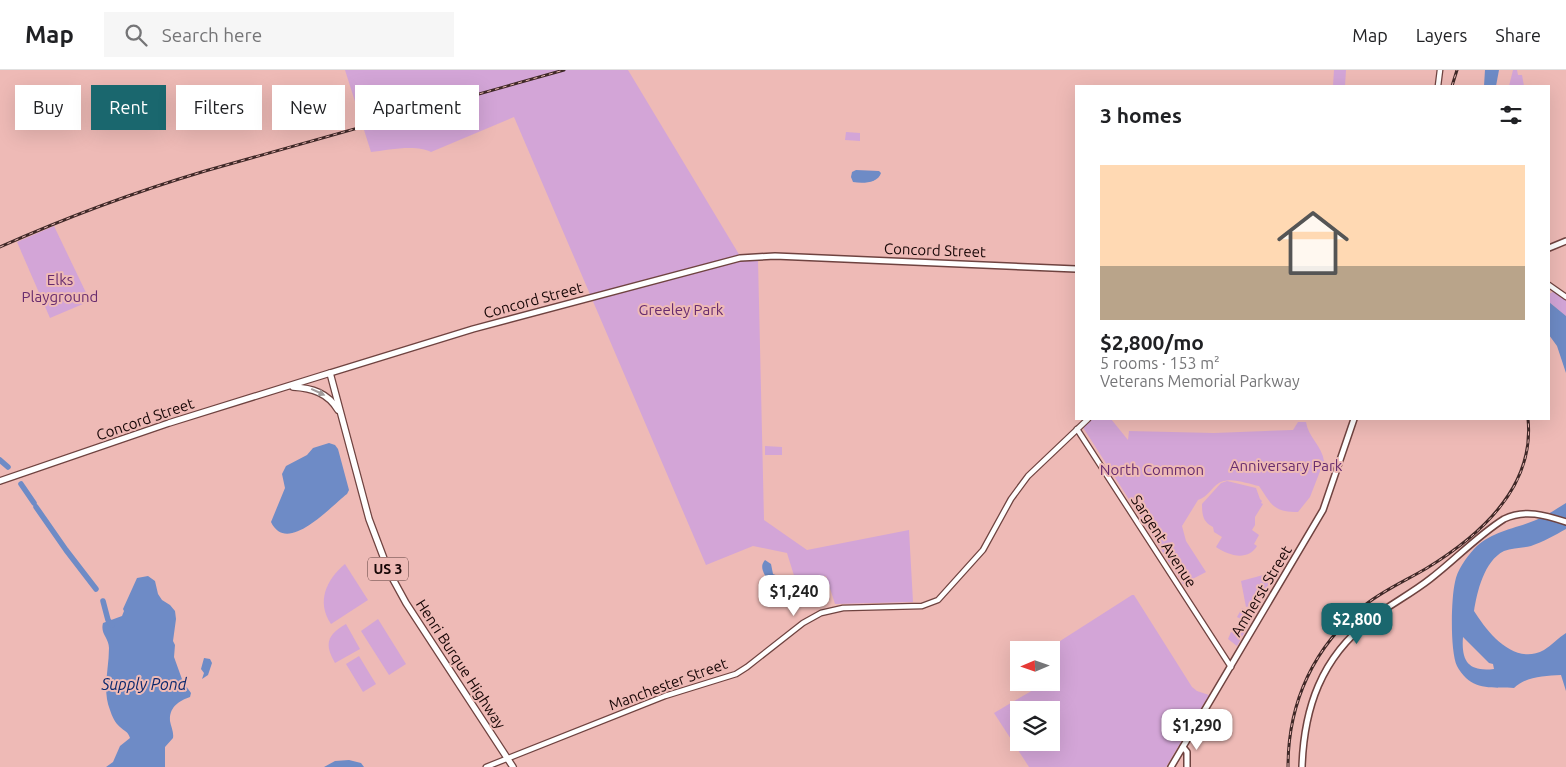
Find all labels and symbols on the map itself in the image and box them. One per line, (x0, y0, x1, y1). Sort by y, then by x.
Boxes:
street label: Concord Street (884, 240, 986, 260)
park label: Elks Playground (22, 271, 98, 305)
street label: Concord Street (482, 279, 585, 321)
park label: Greeley Park (639, 301, 724, 318)
one-way arrow (311, 388, 325, 396)
street label: Concord Street (94, 394, 196, 444)
park label: Anniversary Park (1230, 457, 1343, 474)
park label: North Common (1100, 461, 1204, 478)
street label: Sargent Avenue (1128, 492, 1200, 590)
street label: Amherst Street (1227, 542, 1295, 640)
road number: US 3 (368, 558, 408, 580)
pin: $1,240 (753, 574, 835, 617)
street label: Henri Burque Highway (413, 596, 509, 732)
pin: $2,800 (1316, 602, 1398, 645)
north arrow (1010, 641, 1060, 691)
street label: Manchester Street (606, 655, 730, 713)
water label: Supply Pond (100, 675, 188, 693)
pin: $1,290 (1156, 708, 1238, 751)

